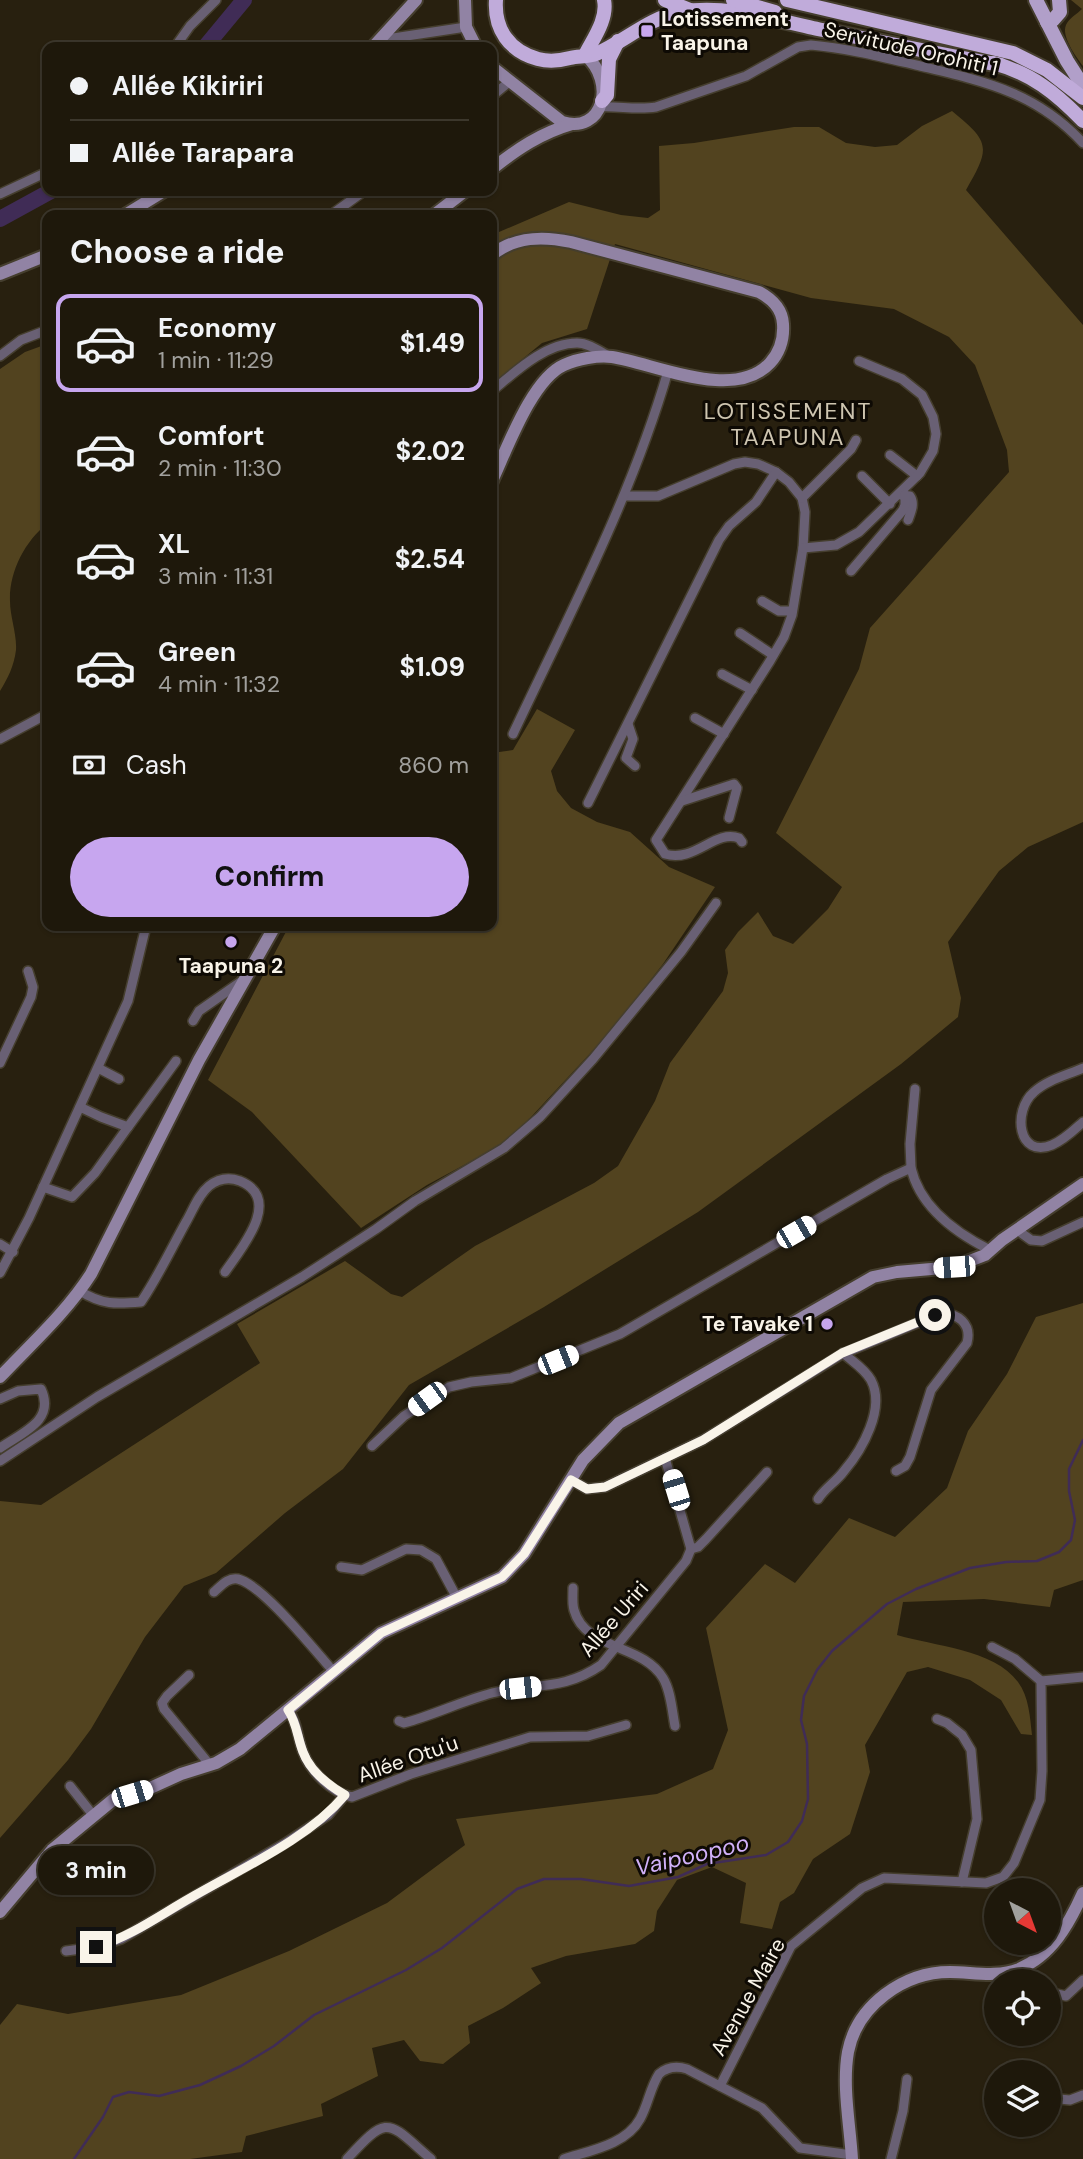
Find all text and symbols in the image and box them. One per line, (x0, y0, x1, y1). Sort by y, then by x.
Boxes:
place label: Lotissement Taapuna (661, 5, 789, 57)
street label: Servitude Orohiti 1 (821, 15, 1001, 83)
marker: Lotissement Taapuna (639, 23, 655, 39)
text: Allée Kikiriri (112, 69, 264, 103)
text: Allée Tarapara (112, 136, 294, 170)
text: Choose a ride (70, 231, 285, 273)
text: Economy (158, 311, 276, 345)
icon: car (74, 312, 137, 375)
text: $1.49 (400, 326, 465, 360)
text: 1 min · 11:29 (158, 345, 274, 375)
district label: LOTISSEMENT TAAPUNA (704, 396, 872, 452)
text: Comfort (158, 419, 264, 453)
icon: car (74, 420, 137, 483)
text: $2.02 (396, 434, 465, 468)
text: 2 min · 11:30 (158, 453, 282, 483)
text: XL (158, 527, 190, 561)
icon: car (74, 528, 137, 591)
text: $2.54 (395, 542, 465, 576)
text: 3 min · 11:31 (158, 561, 273, 591)
text: Green (158, 635, 236, 669)
icon: car (74, 636, 137, 699)
text: $1.09 (400, 650, 465, 684)
text: 4 min · 11:32 (158, 669, 280, 699)
icon: cash (70, 746, 108, 784)
text: Cash (126, 748, 187, 782)
text: 860 m (398, 750, 469, 780)
button: Confirm (70, 837, 469, 917)
marker: Taapuna 2 (223, 934, 239, 950)
place label: Taapuna 2 (179, 952, 283, 980)
car (773, 1212, 820, 1252)
car (933, 1255, 976, 1279)
route start (919, 1299, 951, 1331)
place label: Te Tavake 1 (702, 1310, 813, 1338)
marker: Te Tavake 1 (819, 1316, 835, 1332)
car (535, 1342, 582, 1378)
car (404, 1378, 451, 1420)
car (660, 1467, 693, 1513)
street label: Allée Uriri (573, 1575, 655, 1663)
car (499, 1675, 542, 1701)
street label: Allée Otu'u (354, 1729, 462, 1789)
car (109, 1778, 156, 1810)
water label: Vaipoopoo (632, 1827, 752, 1883)
callout: 3 min (38, 1846, 154, 1895)
text: 3 min (65, 1855, 127, 1885)
north arrow (984, 1878, 1060, 1955)
map controls (984, 1878, 1061, 2137)
route end (80, 1931, 112, 1963)
street label: Avenue Maire (704, 1933, 792, 2061)
button: locate (984, 1969, 1061, 2046)
button: layers (984, 2060, 1061, 2137)

